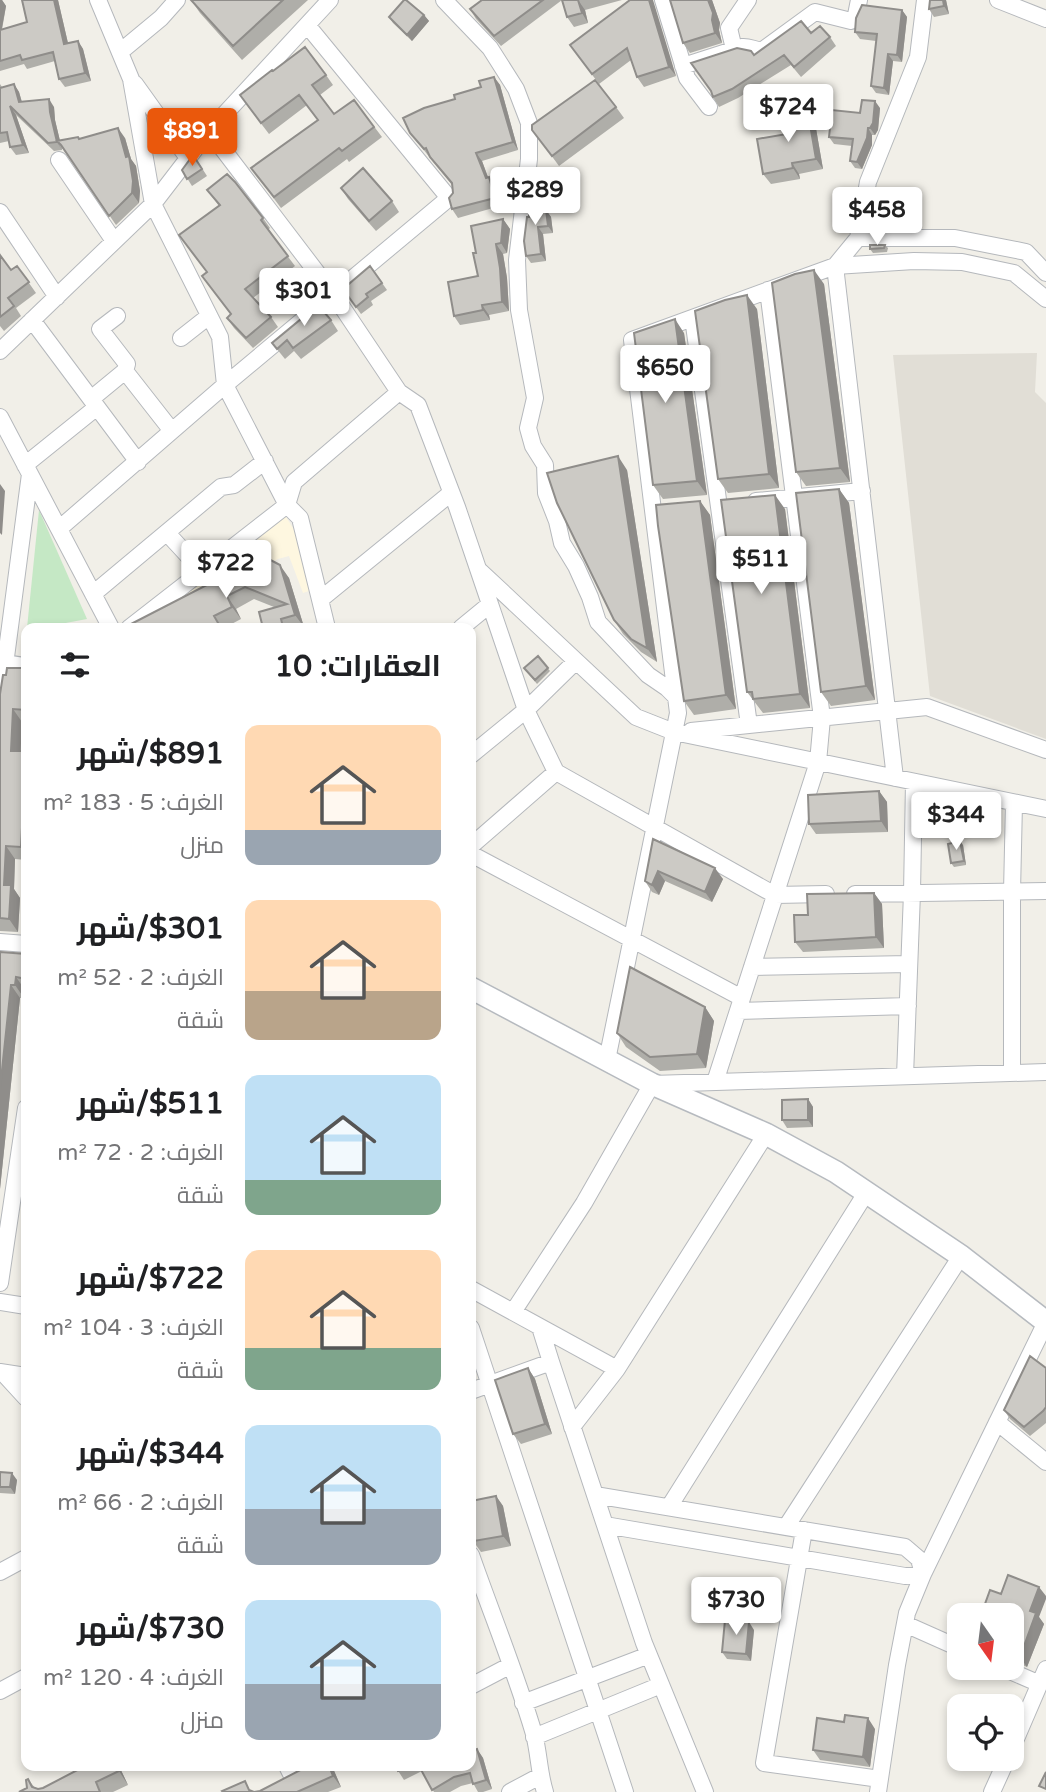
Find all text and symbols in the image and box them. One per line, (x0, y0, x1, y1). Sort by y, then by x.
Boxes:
pin: $724 (747, 85, 829, 144)
text: $724 (759, 93, 817, 121)
pin: $891 (151, 108, 233, 168)
text: $891 (163, 117, 221, 145)
pin: $289 (494, 168, 576, 227)
text: $289 (506, 176, 564, 204)
pin: $458 (836, 188, 918, 247)
text: $458 (848, 196, 906, 224)
pin: $301 (263, 268, 345, 328)
text: $301 (275, 277, 333, 305)
pin: $650 (624, 346, 706, 405)
text: $650 (636, 354, 694, 382)
pin: $511 (720, 536, 802, 596)
pin: $722 (185, 540, 267, 600)
text: $511 (732, 545, 790, 573)
text: $722 (197, 549, 255, 577)
icon: filters (56, 646, 94, 684)
text: العقارات: 10 (274, 648, 441, 685)
text: $891/شهر (77, 735, 224, 772)
icon: home (301, 753, 385, 837)
text: الغرف: 5 · 183 m² (43, 789, 224, 817)
pin: $344 (915, 792, 997, 852)
text: $344 (927, 801, 985, 829)
text: منزل (180, 832, 224, 860)
text: $301/شهر (77, 910, 224, 947)
icon: home (301, 928, 385, 1012)
text: الغرف: 2 · 52 m² (57, 964, 224, 992)
text: شقة (177, 1007, 224, 1035)
text: $511/شهر (77, 1085, 224, 1122)
icon: home (301, 1103, 385, 1187)
text: الغرف: 2 · 72 m² (57, 1139, 224, 1167)
text: شقة (177, 1182, 224, 1210)
text: $722/شهر (77, 1260, 224, 1297)
icon: home (301, 1278, 385, 1362)
text: الغرف: 3 · 104 m² (43, 1314, 224, 1342)
text: شقة (177, 1357, 224, 1385)
text: $344/شهر (77, 1435, 224, 1472)
icon: home (301, 1453, 385, 1537)
text: الغرف: 2 · 66 m² (57, 1489, 224, 1517)
text: شقة (177, 1532, 224, 1560)
pin: $730 (695, 1578, 777, 1637)
text: $730 (707, 1586, 765, 1614)
north arrow (947, 1603, 1024, 1680)
map controls (947, 1603, 1024, 1771)
text: $730/شهر (77, 1610, 224, 1647)
icon: home (301, 1628, 385, 1712)
text: الغرف: 4 · 120 m² (43, 1664, 224, 1692)
button: locate (947, 1694, 1024, 1771)
text: منزل (180, 1707, 224, 1735)

